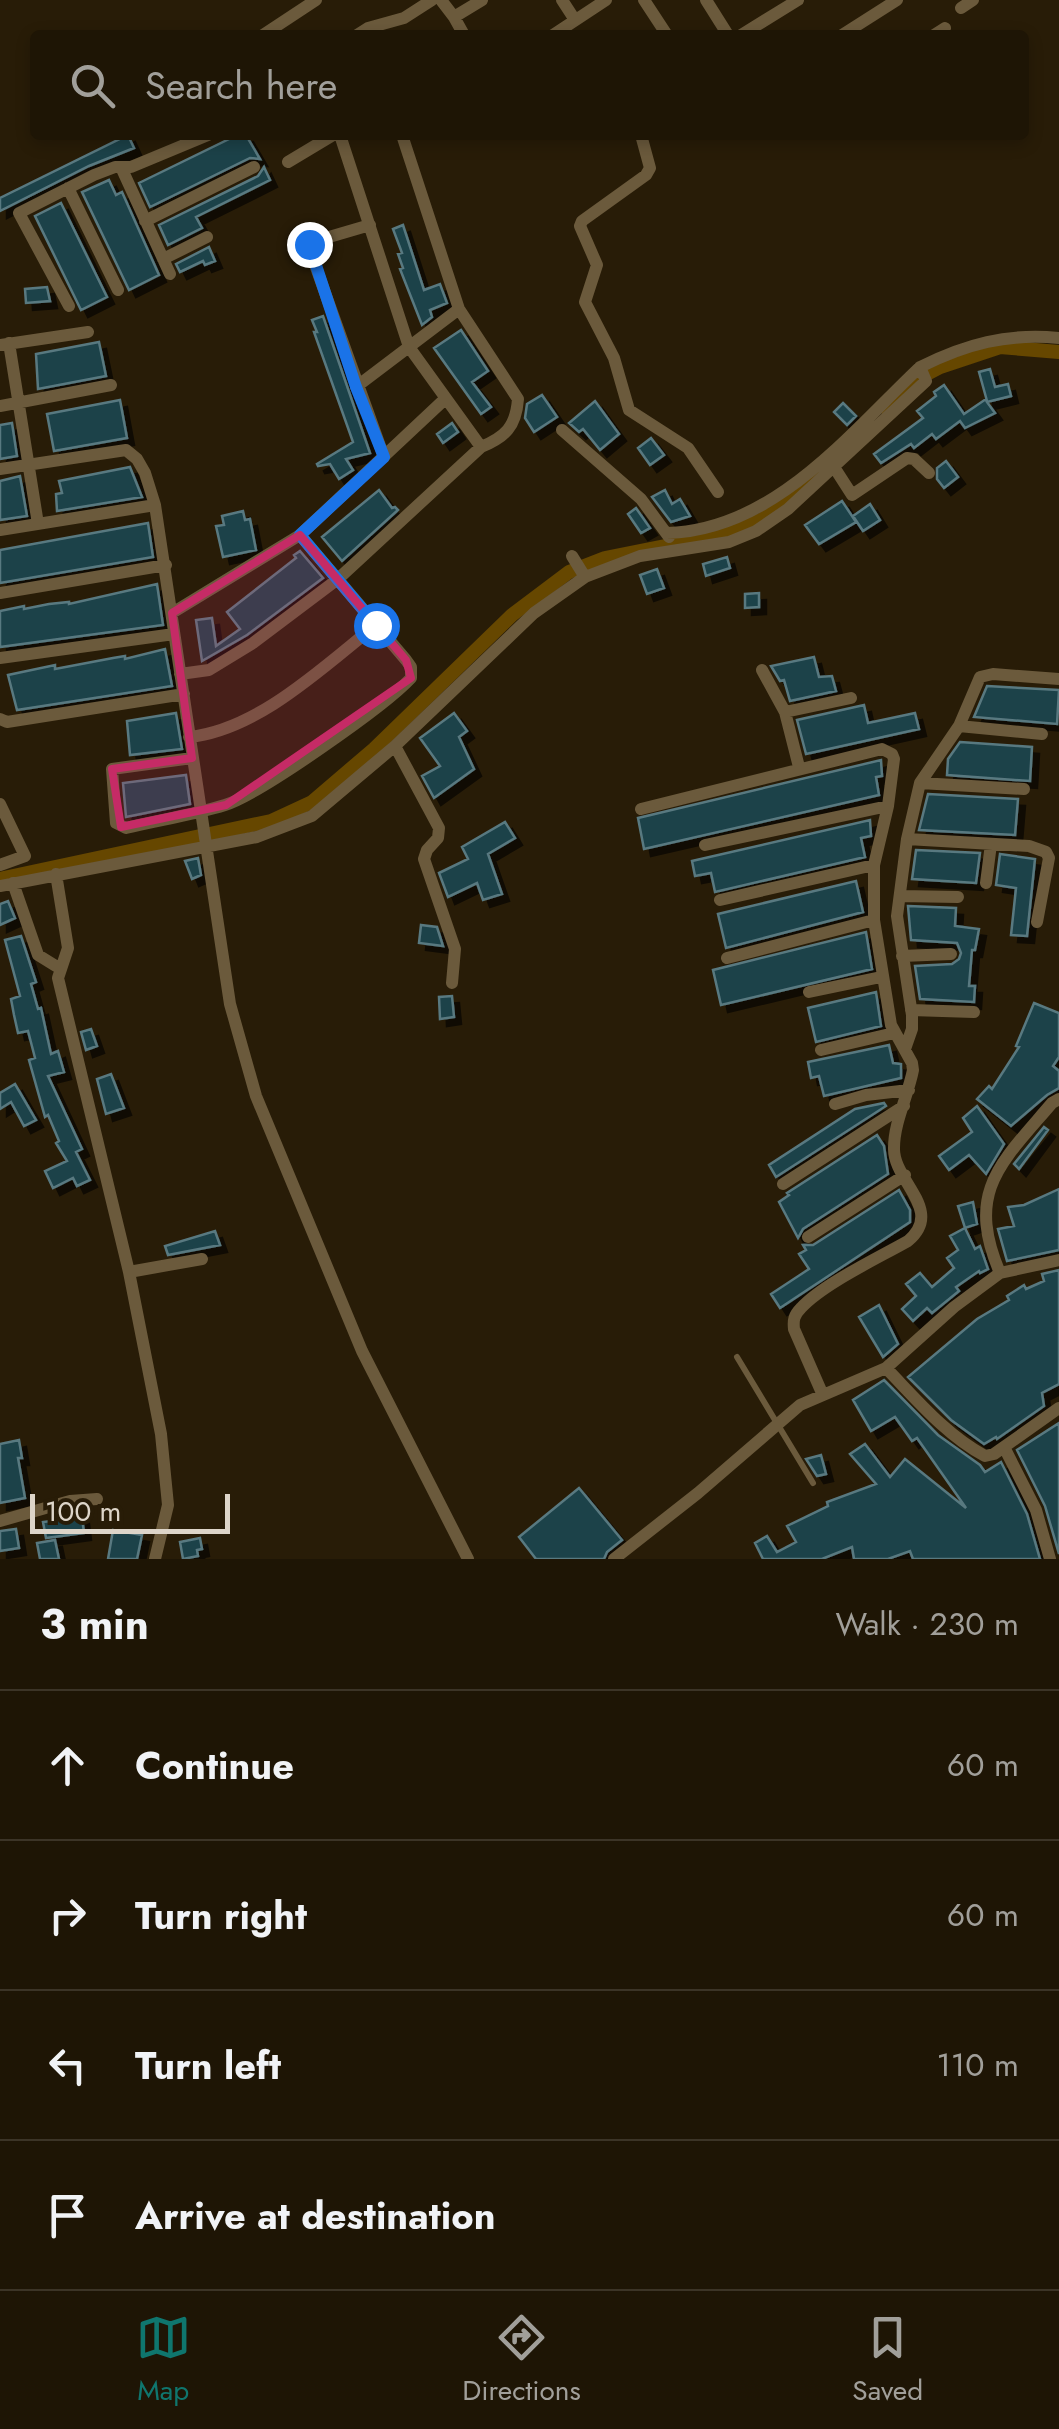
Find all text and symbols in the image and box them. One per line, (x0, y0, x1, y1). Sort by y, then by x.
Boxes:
search box (30, 30, 1029, 140)
icon: search (65, 58, 120, 113)
text: Search here (145, 58, 337, 113)
route end (287, 222, 333, 268)
route start (354, 603, 400, 649)
scale bar (30, 1489, 230, 1534)
text: 100 m (45, 1491, 121, 1532)
text: 3 min (40, 1594, 149, 1655)
text: Walk · 230 m (835, 1601, 1019, 1647)
icon: ahead (40, 1738, 95, 1793)
text: Continue (135, 1738, 294, 1793)
text: 60 m (947, 1742, 1019, 1788)
icon: right (40, 1888, 95, 1943)
text: Turn right (135, 1888, 307, 1943)
text: 60 m (947, 1892, 1019, 1938)
icon: left (40, 2038, 95, 2093)
text: Turn left (135, 2038, 281, 2093)
text: 110 m (936, 2042, 1019, 2088)
icon: arrive (40, 2188, 95, 2243)
text: Arrive at destination (135, 2188, 496, 2243)
tab: Map (136, 2310, 191, 2411)
tab: Directions (462, 2310, 581, 2411)
tab: Saved (852, 2310, 923, 2411)

